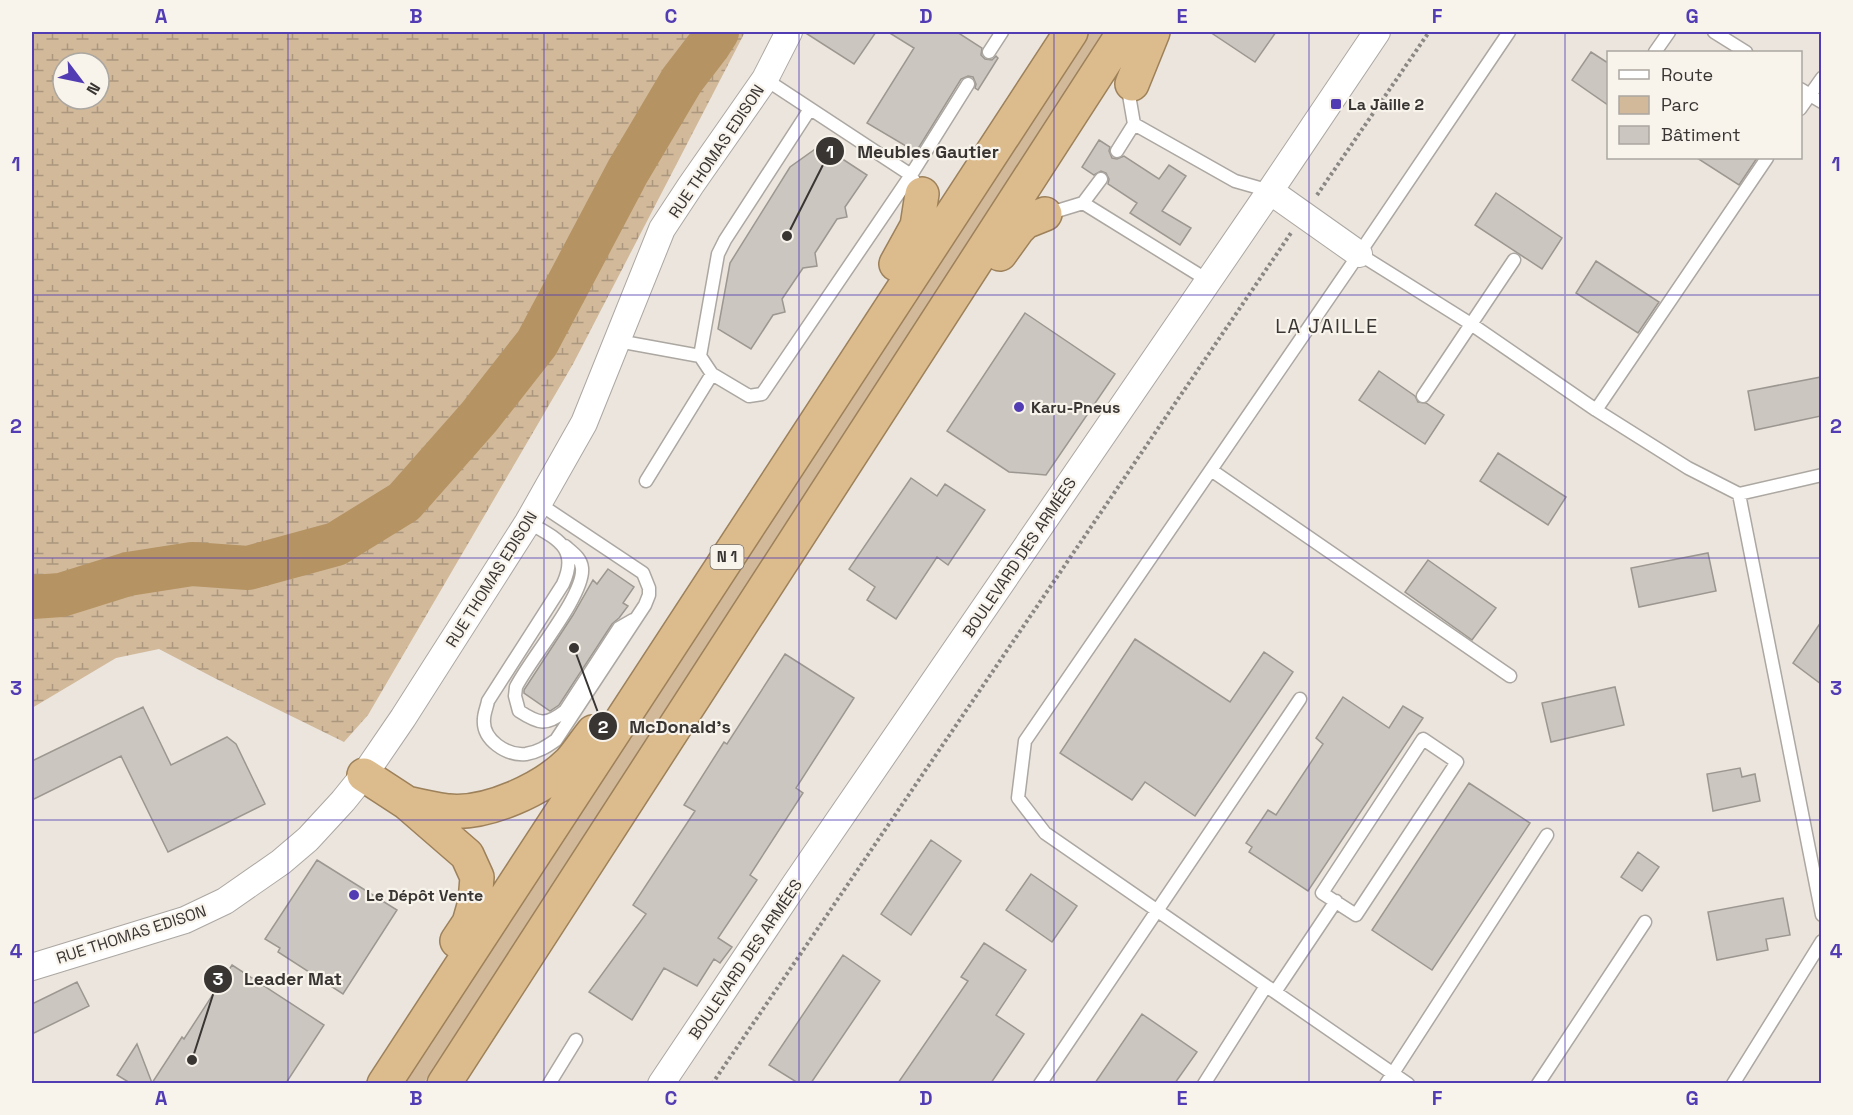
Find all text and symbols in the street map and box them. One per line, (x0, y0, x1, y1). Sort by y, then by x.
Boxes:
text: A (155, 3, 168, 29)
text: B (409, 3, 423, 29)
text: C (665, 3, 678, 29)
text: D (919, 3, 933, 29)
text: E (1176, 3, 1188, 29)
text: F (1432, 3, 1443, 29)
text: G (1685, 3, 1699, 29)
north arrow (51, 51, 111, 111)
legend (1607, 51, 1802, 159)
text: Route (1661, 63, 1713, 86)
text: N (82, 79, 105, 99)
street label: RUE THOMAS EDISON (664, 81, 769, 222)
text: Parc (1661, 93, 1699, 116)
place label: La Jaille 2 (1348, 94, 1424, 115)
marker: La Jaille 2 (1329, 97, 1343, 111)
text: Bâtiment (1661, 123, 1741, 146)
callout: Meubles Gautier (815, 133, 1010, 169)
text: 1 (826, 140, 834, 163)
text: Meubles Gautier (857, 140, 999, 163)
text: 1 (11, 151, 21, 177)
text: 1 (1831, 151, 1841, 177)
district label: LA JAILLE (1275, 313, 1379, 339)
place label: Karu-Pneus (1031, 397, 1120, 418)
marker: Karu-Pneus (1012, 400, 1026, 414)
text: 2 (10, 413, 22, 439)
text: 2 (1830, 413, 1842, 439)
street label: BOULEVARD DES ARMÉES (958, 473, 1081, 641)
street label: RUE THOMAS EDISON (441, 507, 542, 651)
road number: N 1 (710, 545, 744, 569)
text: 3 (10, 675, 22, 701)
text: 3 (1830, 675, 1842, 701)
callout: McDonald's (588, 708, 743, 744)
text: 2 (598, 715, 609, 738)
text: McDonald's (629, 715, 731, 738)
street label: BOULEVARD DES ARMÉES (684, 875, 807, 1043)
place label: Le Dépôt Vente (366, 885, 483, 906)
marker: Le Dépôt Vente (347, 888, 361, 902)
street label: RUE THOMAS EDISON (53, 900, 209, 969)
text: 4 (10, 938, 23, 964)
text: 4 (1830, 938, 1843, 964)
callout: Leader Mat (203, 961, 354, 997)
text: 3 (213, 967, 224, 990)
text: Leader Mat (244, 967, 342, 990)
text: A (155, 1085, 168, 1111)
text: B (409, 1085, 423, 1111)
text: C (665, 1085, 678, 1111)
text: D (919, 1085, 933, 1111)
text: E (1176, 1085, 1188, 1111)
text: F (1432, 1085, 1443, 1111)
text: G (1685, 1085, 1699, 1111)

